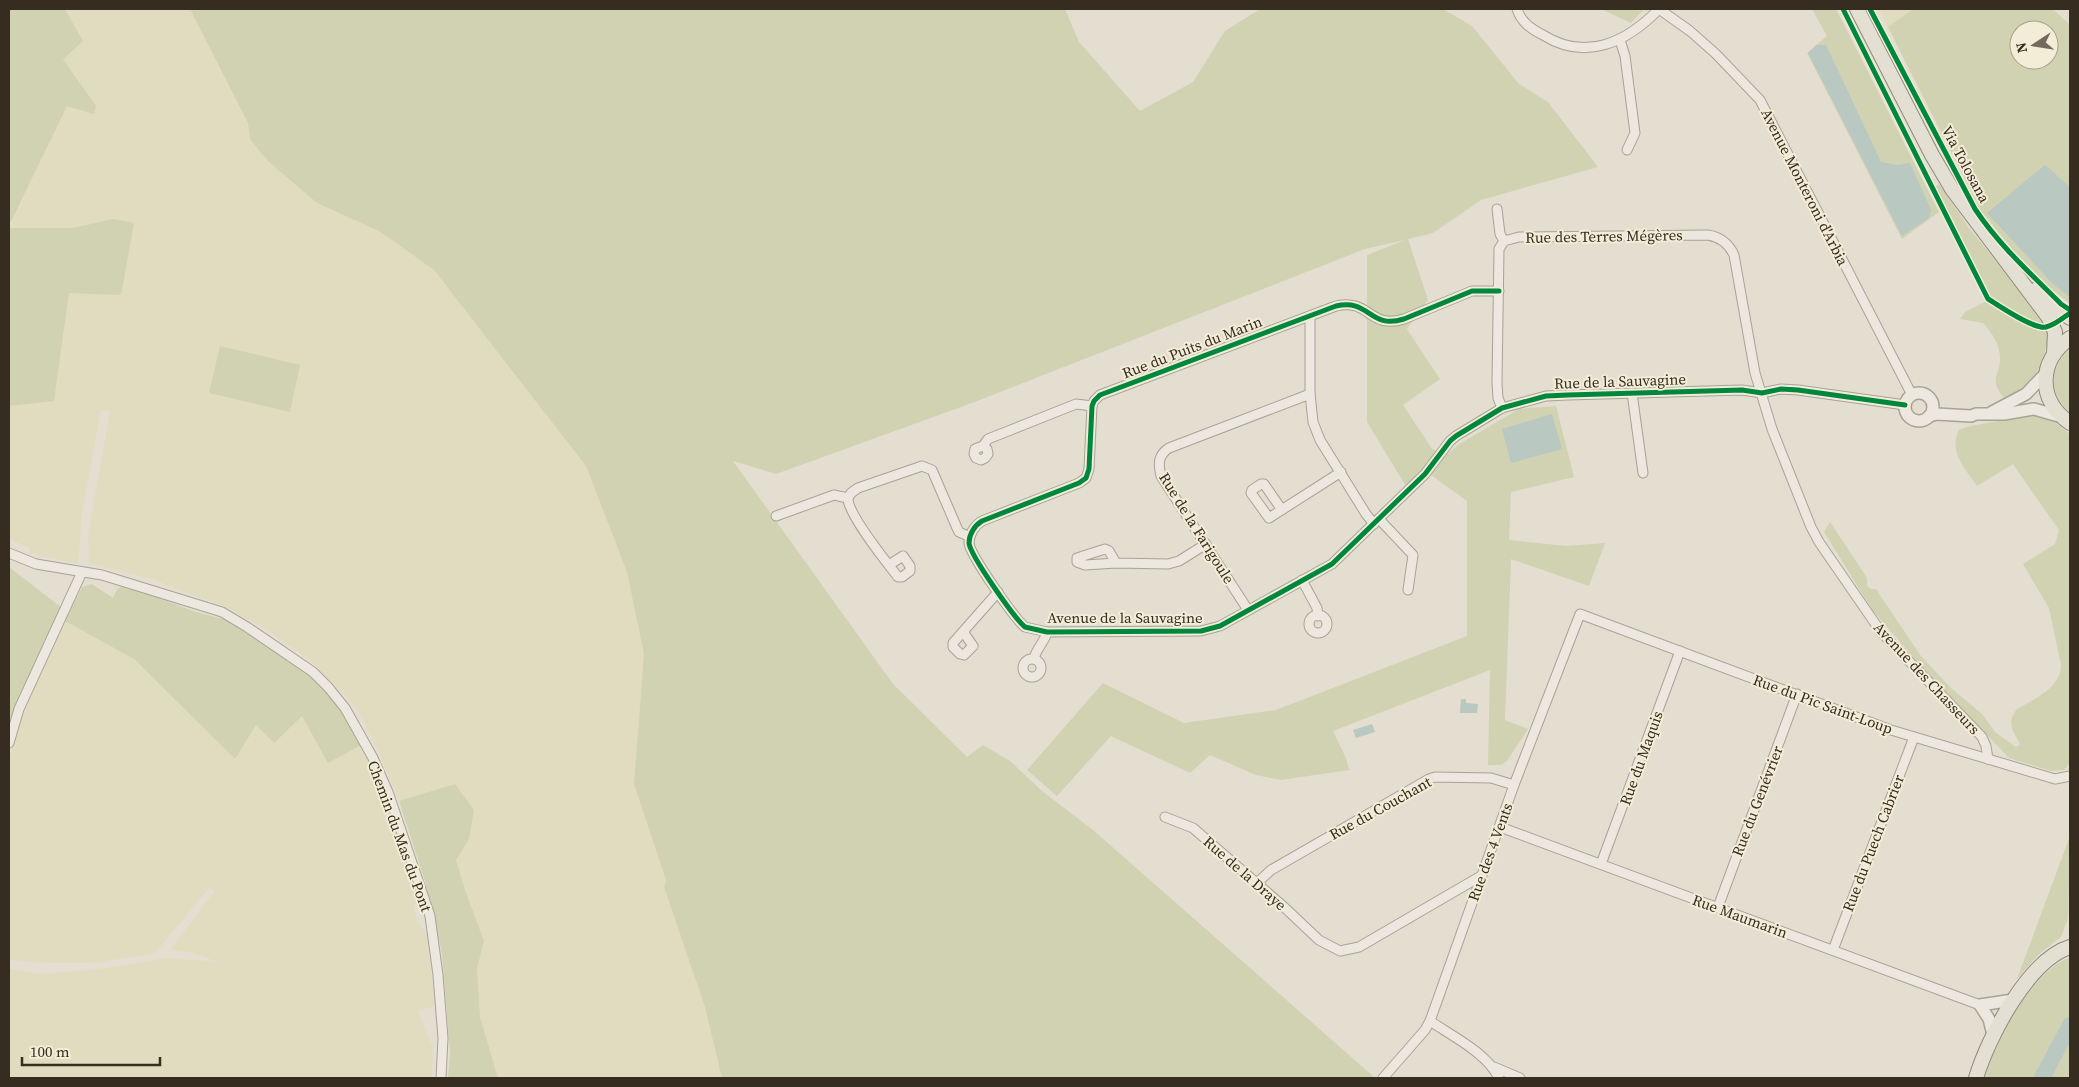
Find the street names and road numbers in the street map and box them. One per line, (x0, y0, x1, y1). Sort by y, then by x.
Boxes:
street label: Avenue Monteroni d'Arbia (1756, 105, 1854, 270)
street label: Via Tolosana (1937, 122, 1995, 207)
street label: Rue des Terres Mégères (1525, 224, 1683, 248)
street label: Rue du Puits du Marin (1119, 311, 1265, 383)
street label: Rue de la Sauvagine (1554, 368, 1687, 394)
street label: Rue de la Farigoule (1154, 468, 1240, 588)
street label: Avenue de la Sauvagine (1047, 607, 1203, 628)
street label: Avenue des Chasseurs (1869, 617, 1985, 739)
street label: Rue du Pic Saint-Loup (1750, 669, 1896, 739)
street label: Rue du Maquis (1614, 708, 1668, 808)
street label: Rue du Genévrier (1726, 742, 1788, 859)
street label: Chemin du Mas du Pont (363, 758, 437, 915)
street label: Rue du Couchant (1325, 771, 1435, 845)
street label: Rue du Puech Cabrier (1837, 771, 1909, 915)
street label: Rue des 4 Vents (1462, 800, 1518, 904)
street label: Rue de la Draye (1199, 831, 1291, 915)
street label: Rue Maumarin (1689, 889, 1791, 943)

